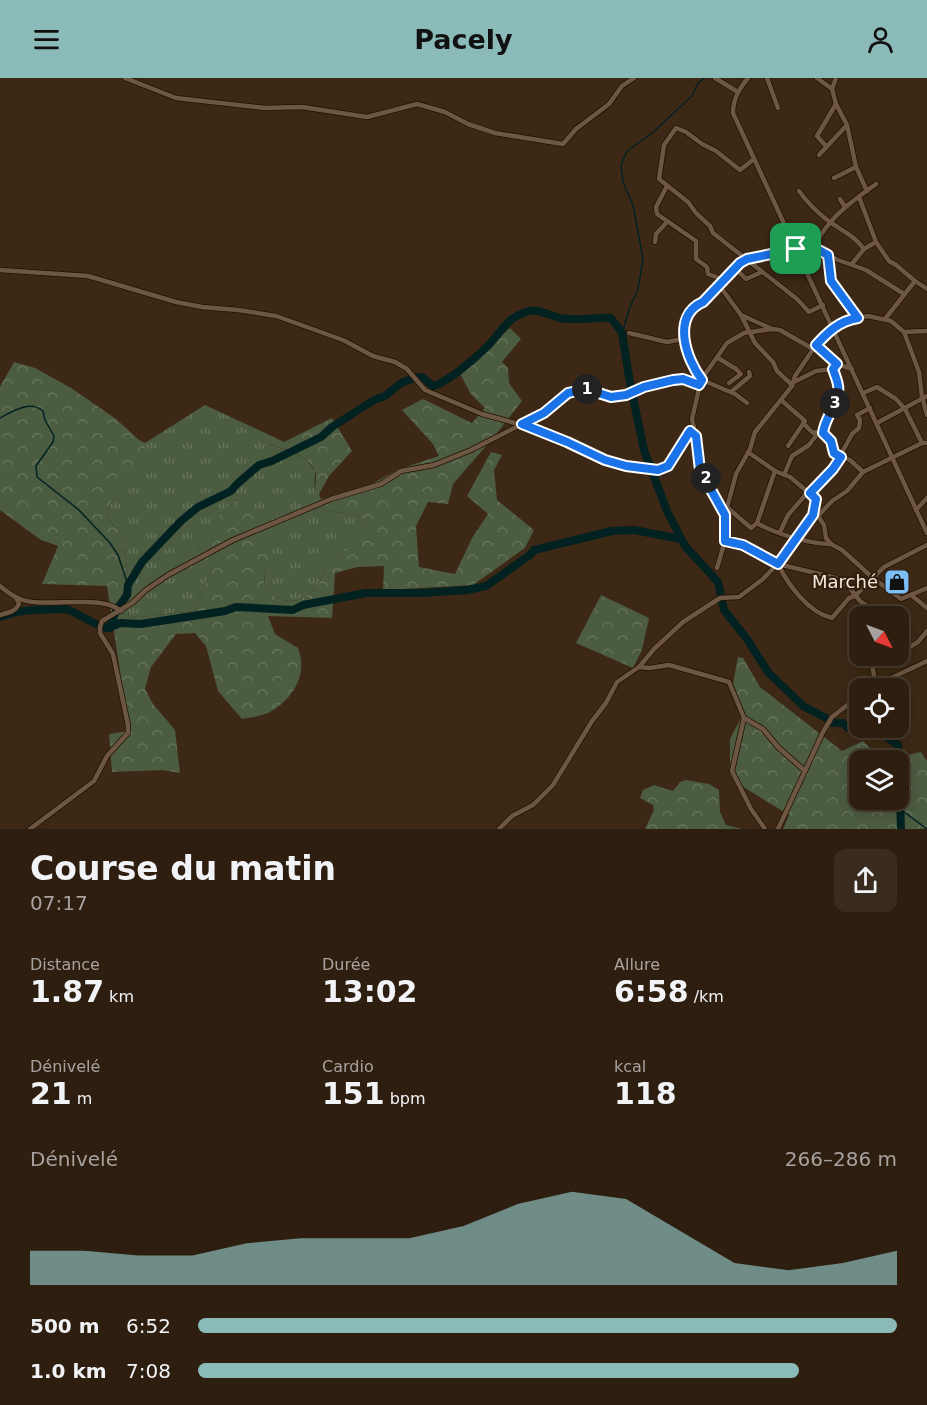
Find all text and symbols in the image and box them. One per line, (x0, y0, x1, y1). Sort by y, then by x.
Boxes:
icon: menu (30, 23, 63, 56)
icon: person (864, 23, 897, 56)
text: Pacely (414, 24, 513, 55)
pin (770, 223, 821, 274)
icon: arrive (779, 232, 812, 265)
pin: 1 (572, 374, 602, 404)
text: 1 (581, 379, 593, 398)
pin: 3 (820, 388, 850, 418)
text: 3 (829, 393, 841, 412)
pin: 2 (691, 463, 721, 493)
text: 2 (700, 468, 712, 487)
shop icon: Marché (882, 567, 912, 597)
place label: Marché (812, 571, 878, 592)
north arrow (849, 606, 909, 666)
map controls (849, 606, 909, 810)
button: locate (849, 678, 909, 738)
button: layers (849, 750, 909, 810)
text: Course du matin (30, 849, 336, 888)
button: share (834, 849, 897, 912)
text: 07:17 (30, 891, 88, 915)
text: Distance (30, 955, 100, 974)
text: Durée (322, 955, 370, 974)
text: Allure (614, 955, 660, 974)
text: 1.87 (30, 974, 104, 1009)
text: 13:02 (322, 974, 418, 1009)
text: 6:58 (614, 974, 689, 1009)
text: km (104, 987, 134, 1006)
text: /km (689, 987, 724, 1006)
text: Dénivelé (30, 1057, 100, 1076)
text: Cardio (322, 1057, 374, 1076)
text: kcal (614, 1057, 646, 1076)
text: 21 (30, 1076, 72, 1111)
text: 151 (322, 1076, 385, 1111)
text: 118 (614, 1076, 677, 1111)
text: m (72, 1089, 92, 1108)
text: bpm (385, 1089, 426, 1108)
text: Dénivelé (30, 1147, 118, 1171)
text: 266–286 m (785, 1147, 897, 1171)
text: 500 m (30, 1314, 100, 1338)
text: 6:52 (126, 1314, 171, 1338)
text: 1.0 km (30, 1359, 107, 1383)
text: 7:08 (126, 1359, 171, 1383)

